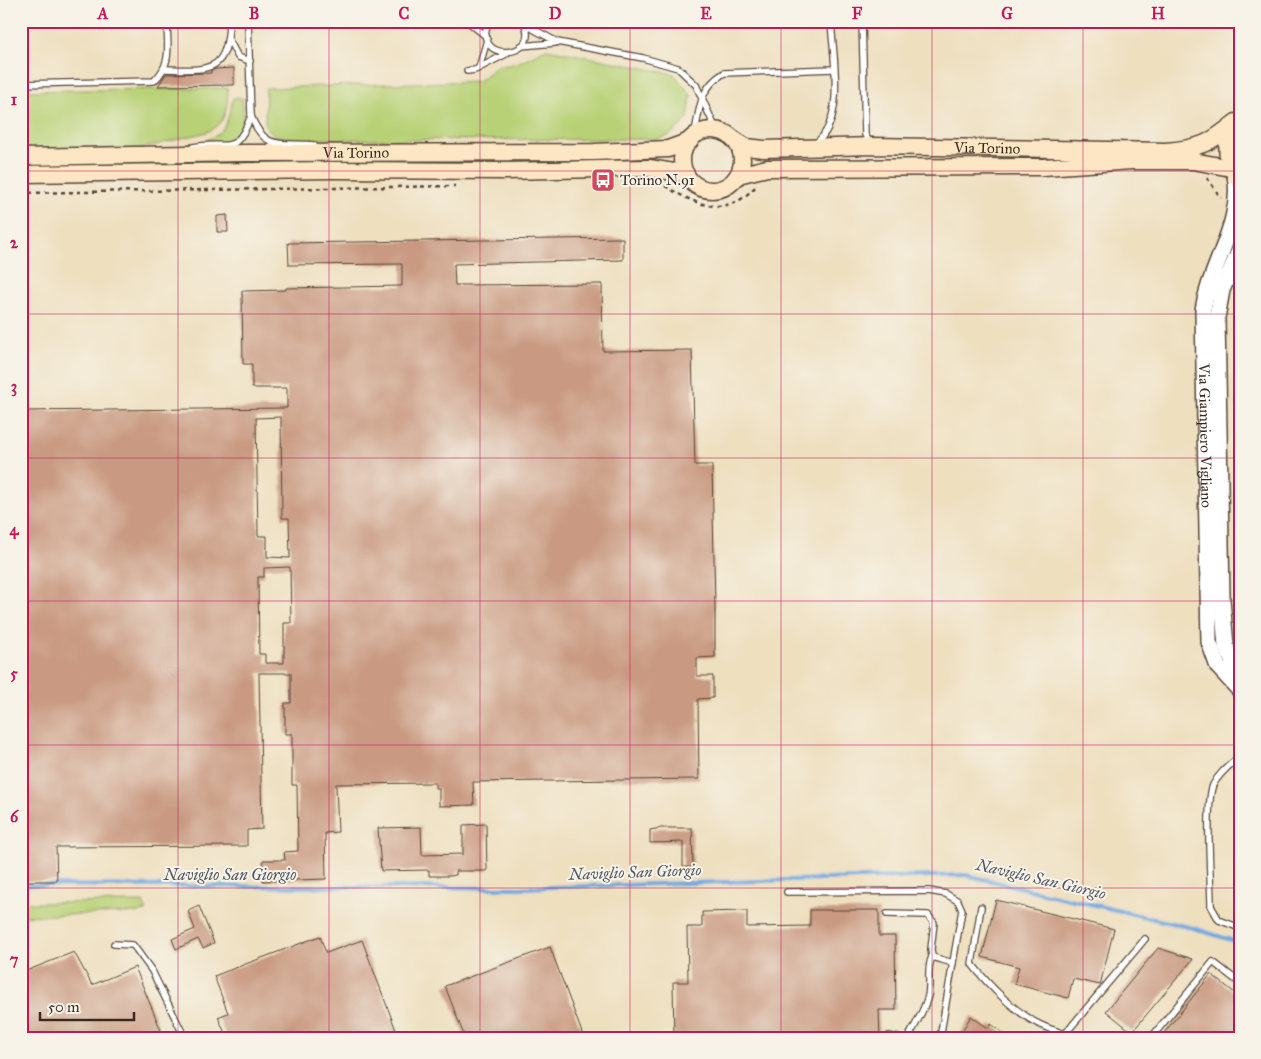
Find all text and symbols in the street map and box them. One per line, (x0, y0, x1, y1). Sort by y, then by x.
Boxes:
text: A (97, 4, 109, 23)
text: B (249, 4, 259, 23)
text: C (399, 4, 410, 23)
text: D (549, 4, 562, 23)
text: E (700, 4, 712, 23)
text: F (852, 4, 863, 23)
text: G (1001, 4, 1013, 23)
text: H (1151, 4, 1165, 23)
text: 1 (11, 90, 18, 109)
street label: Via Torino (953, 138, 1021, 158)
street label: Via Torino (322, 144, 389, 162)
bus stop icon: Torino N.91 (590, 167, 616, 193)
place label: Torino N.91 (620, 171, 695, 189)
text: 2 (10, 233, 19, 252)
street label: Via Giampiero Vigliano (1195, 362, 1216, 508)
text: 3 (11, 377, 17, 397)
text: 4 (10, 520, 20, 540)
text: 5 (10, 664, 18, 683)
text: 6 (10, 807, 19, 826)
water label: Naviglio San Giorgio (973, 855, 1108, 903)
water label: Naviglio San Giorgio (567, 860, 702, 884)
water label: Naviglio San Giorgio (163, 865, 296, 884)
text: 7 (10, 950, 19, 969)
scale bar (40, 989, 134, 1021)
text: 50 m (48, 998, 80, 1016)

